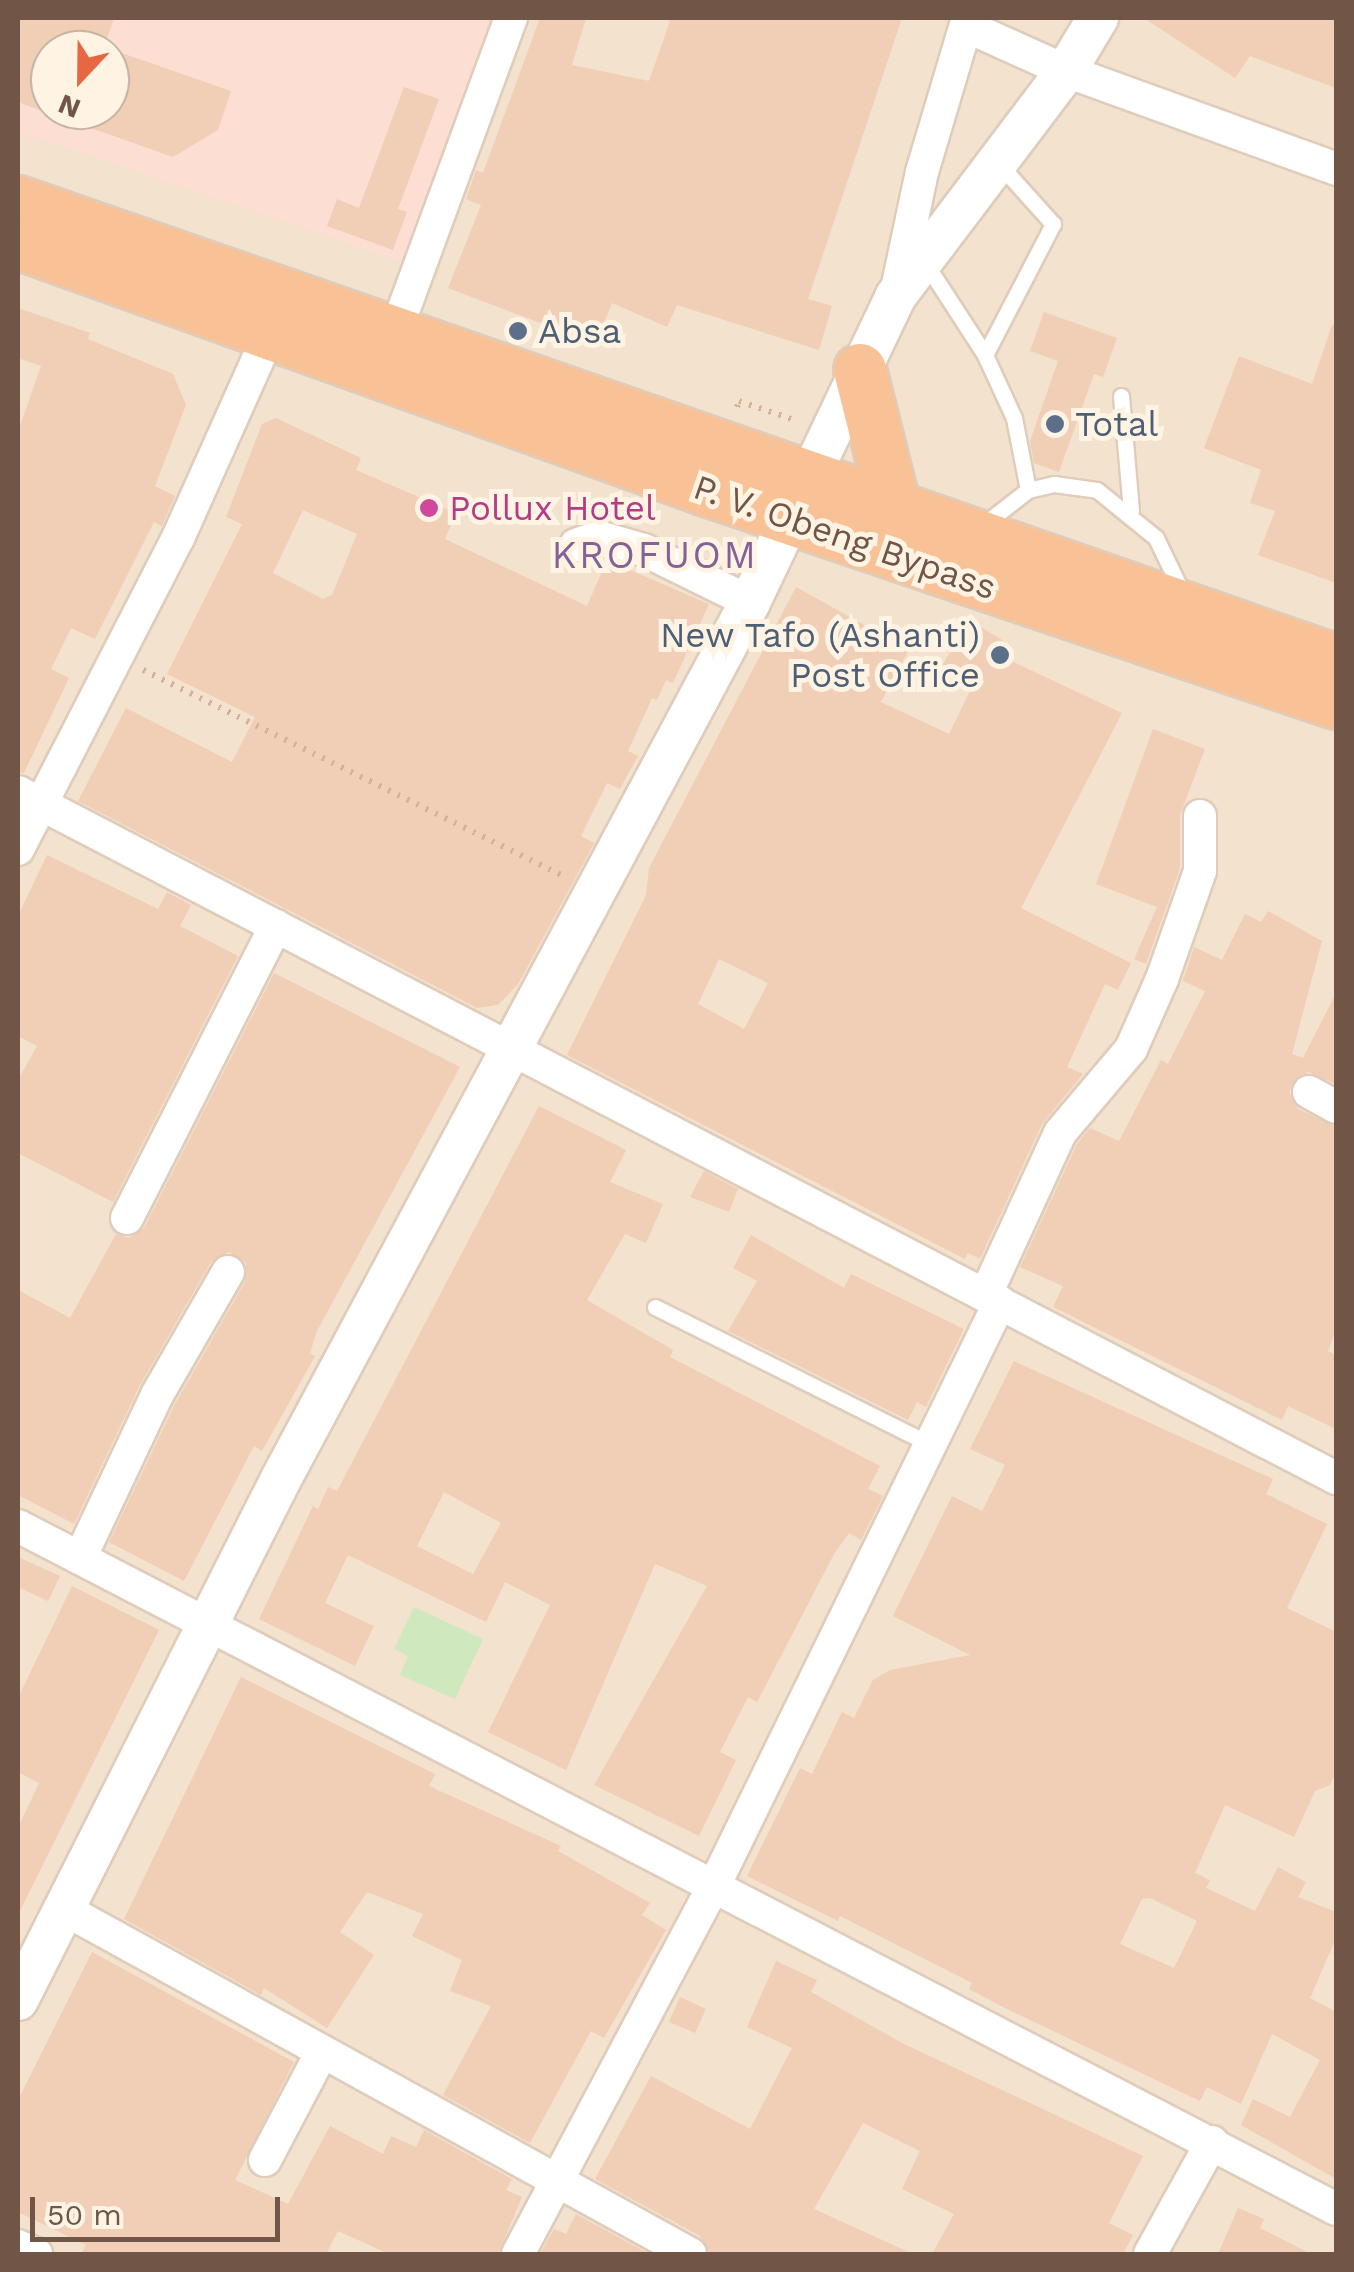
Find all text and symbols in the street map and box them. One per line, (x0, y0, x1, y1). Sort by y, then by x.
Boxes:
north arrow (30, 30, 130, 130)
text: N (54, 87, 85, 126)
place label: Absa (538, 310, 621, 352)
marker: Absa (507, 320, 529, 342)
place label: Total (1075, 403, 1158, 445)
marker: Total (1044, 413, 1066, 435)
street label: P. V. Obeng Bypass (688, 465, 1002, 609)
place label: Pollux Hotel (449, 487, 656, 529)
marker: Pollux Hotel (418, 497, 440, 519)
district label: KROFUOM (552, 533, 758, 579)
place label: New Tafo (Ashanti) Post Office (658, 614, 980, 696)
marker: New Tafo (Ashanti) Post Office (989, 644, 1011, 666)
scale bar (35, 2177, 285, 2239)
text: 50 m (47, 2197, 122, 2232)

